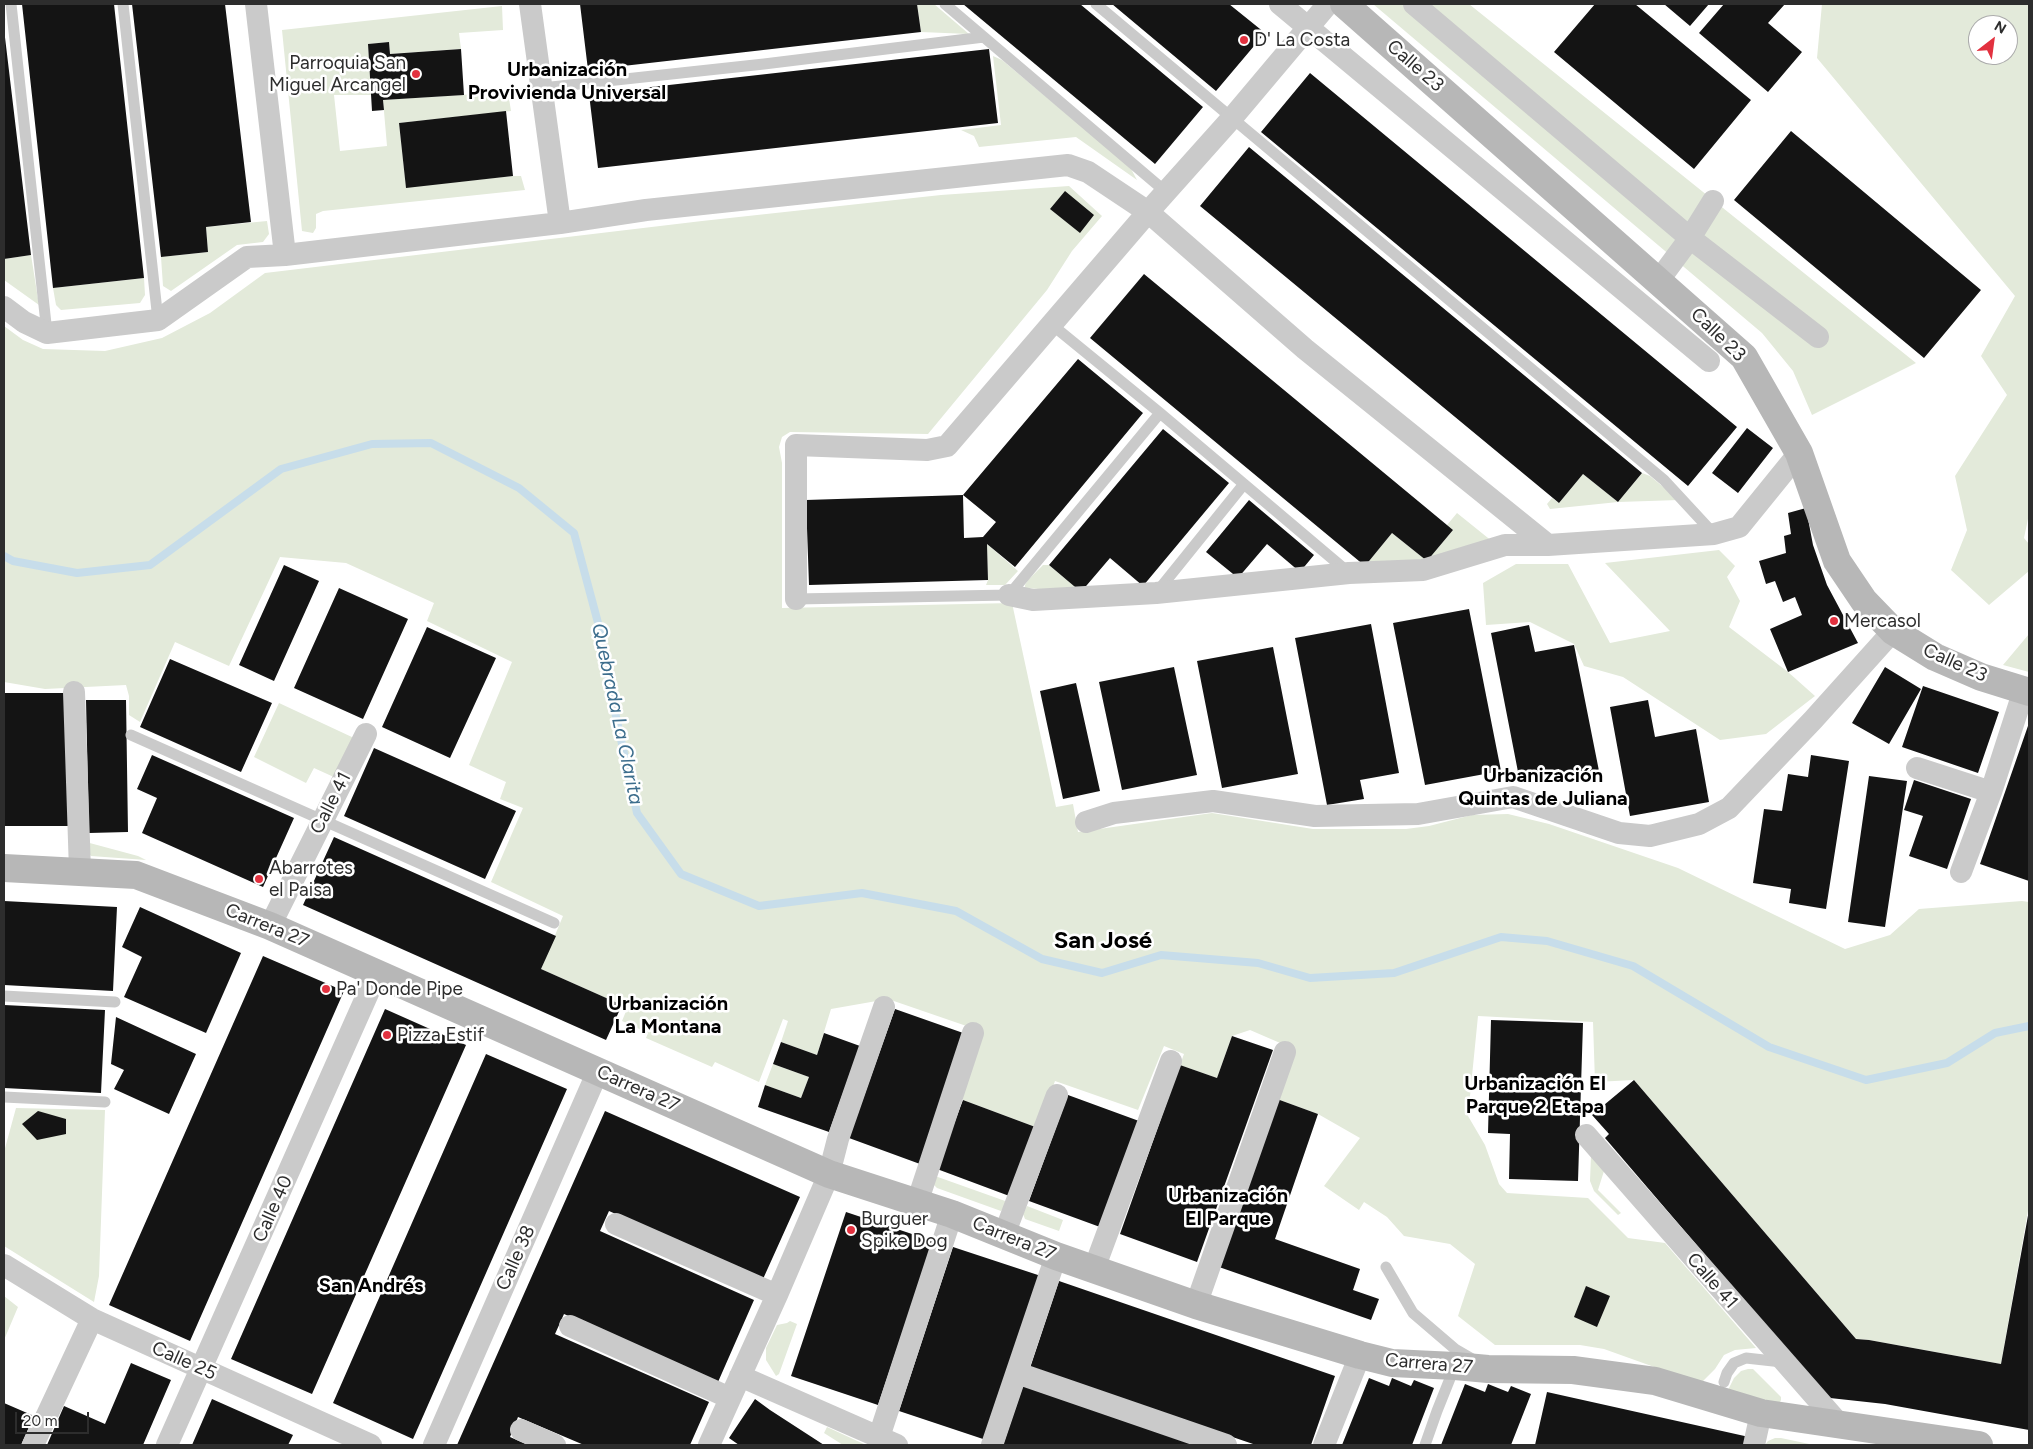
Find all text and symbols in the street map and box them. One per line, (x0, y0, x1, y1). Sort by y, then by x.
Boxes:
north arrow (1968, 15, 2018, 65)
text: N (1991, 17, 2009, 38)
place label: D' La Costa (1254, 29, 1350, 51)
marker: D' La Costa (1238, 34, 1250, 46)
street label: Calle 23 (1382, 35, 1448, 97)
place label: Parroquia San Miguel Arcangel (269, 52, 406, 96)
district label: Urbanización Provivienda Universal (468, 58, 666, 105)
marker: Parroquia San Miguel Arcangel (410, 68, 422, 80)
street label: Calle 23 (1686, 303, 1750, 367)
place label: Mercasol (1844, 610, 1921, 632)
marker: Mercasol (1828, 615, 1840, 627)
water label: Quebrada La Clarita (586, 621, 648, 807)
street label: Calle 23 (1919, 639, 1991, 687)
district label: Urbanización Quintas de Juliana (1458, 764, 1628, 811)
street label: Calle 41 (306, 768, 356, 838)
place label: Abarrotes el Paisa (269, 857, 353, 901)
marker: Abarrotes el Paisa (253, 873, 265, 885)
street label: Carrera 27 (222, 899, 312, 953)
district label: San José (1054, 927, 1152, 955)
place label: Pa' Donde Pipe (336, 978, 463, 1000)
marker: Pa' Donde Pipe (320, 983, 332, 995)
district label: Urbanización La Montana (608, 992, 728, 1039)
place label: Pizza Estif (397, 1024, 484, 1046)
marker: Pizza Estif (381, 1029, 393, 1041)
street label: Carrera 27 (593, 1061, 683, 1117)
district label: Urbanización El Parque 2 Etapa (1464, 1072, 1606, 1119)
street label: Calle 40 (248, 1172, 298, 1246)
district label: Urbanización El Parque (1168, 1184, 1288, 1231)
place label: Burguer Spike Dog (861, 1208, 948, 1252)
street label: Carrera 27 (969, 1212, 1059, 1266)
street label: Calle 38 (492, 1222, 540, 1294)
marker: Burguer Spike Dog (845, 1224, 857, 1236)
street label: Calle 41 (1682, 1248, 1742, 1314)
district label: San Andrés (319, 1274, 423, 1298)
street label: Calle 25 (148, 1337, 220, 1385)
street label: Carrera 27 (1384, 1349, 1474, 1379)
scale bar (18, 1402, 91, 1434)
text: 20 m (23, 1412, 57, 1430)

